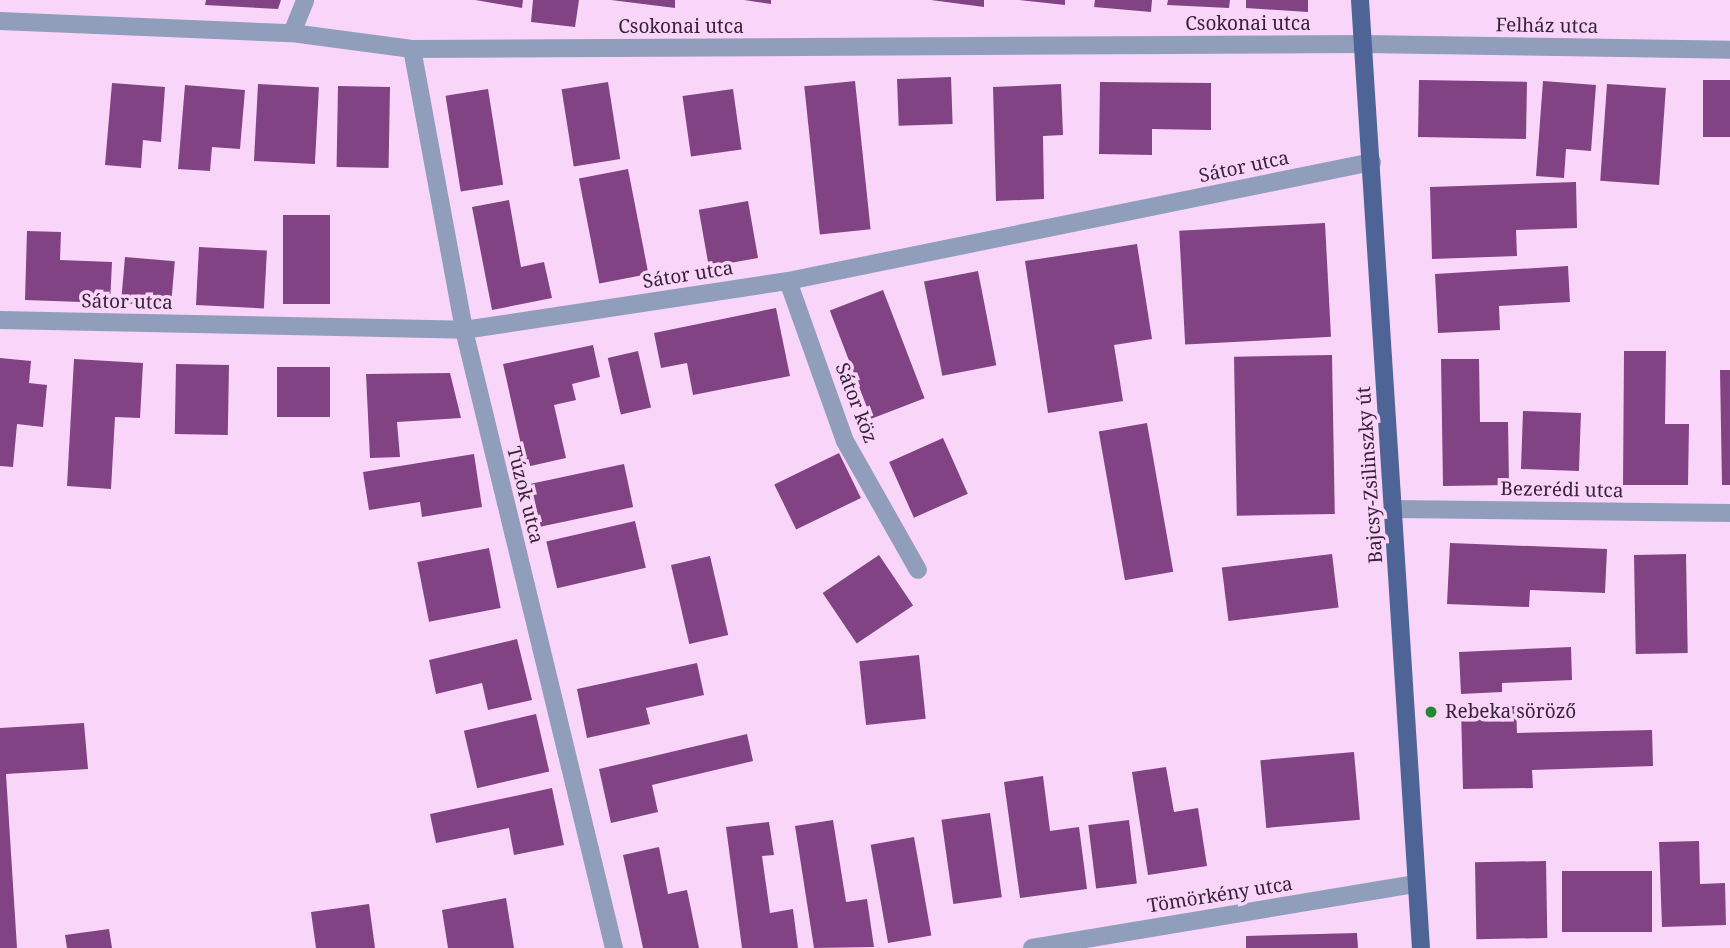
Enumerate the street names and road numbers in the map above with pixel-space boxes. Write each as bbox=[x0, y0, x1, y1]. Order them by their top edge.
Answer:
street label: Csokonai utca bbox=[1185, 13, 1311, 35]
street label: Felház utca bbox=[1495, 14, 1599, 38]
street label: Csokonai utca bbox=[618, 16, 744, 38]
street label: Sátor utca bbox=[1197, 146, 1291, 188]
street label: Sátor utca bbox=[641, 257, 735, 293]
street label: Sátor utca bbox=[81, 290, 173, 314]
street label: Sátor köz bbox=[830, 360, 882, 446]
street label: Bajcsy-Zsilinszky út bbox=[1352, 386, 1388, 564]
street label: Túzok utca bbox=[502, 444, 548, 546]
street label: Bezerédi utca bbox=[1500, 478, 1624, 502]
street label: Tömörkény utca bbox=[1146, 872, 1294, 918]

